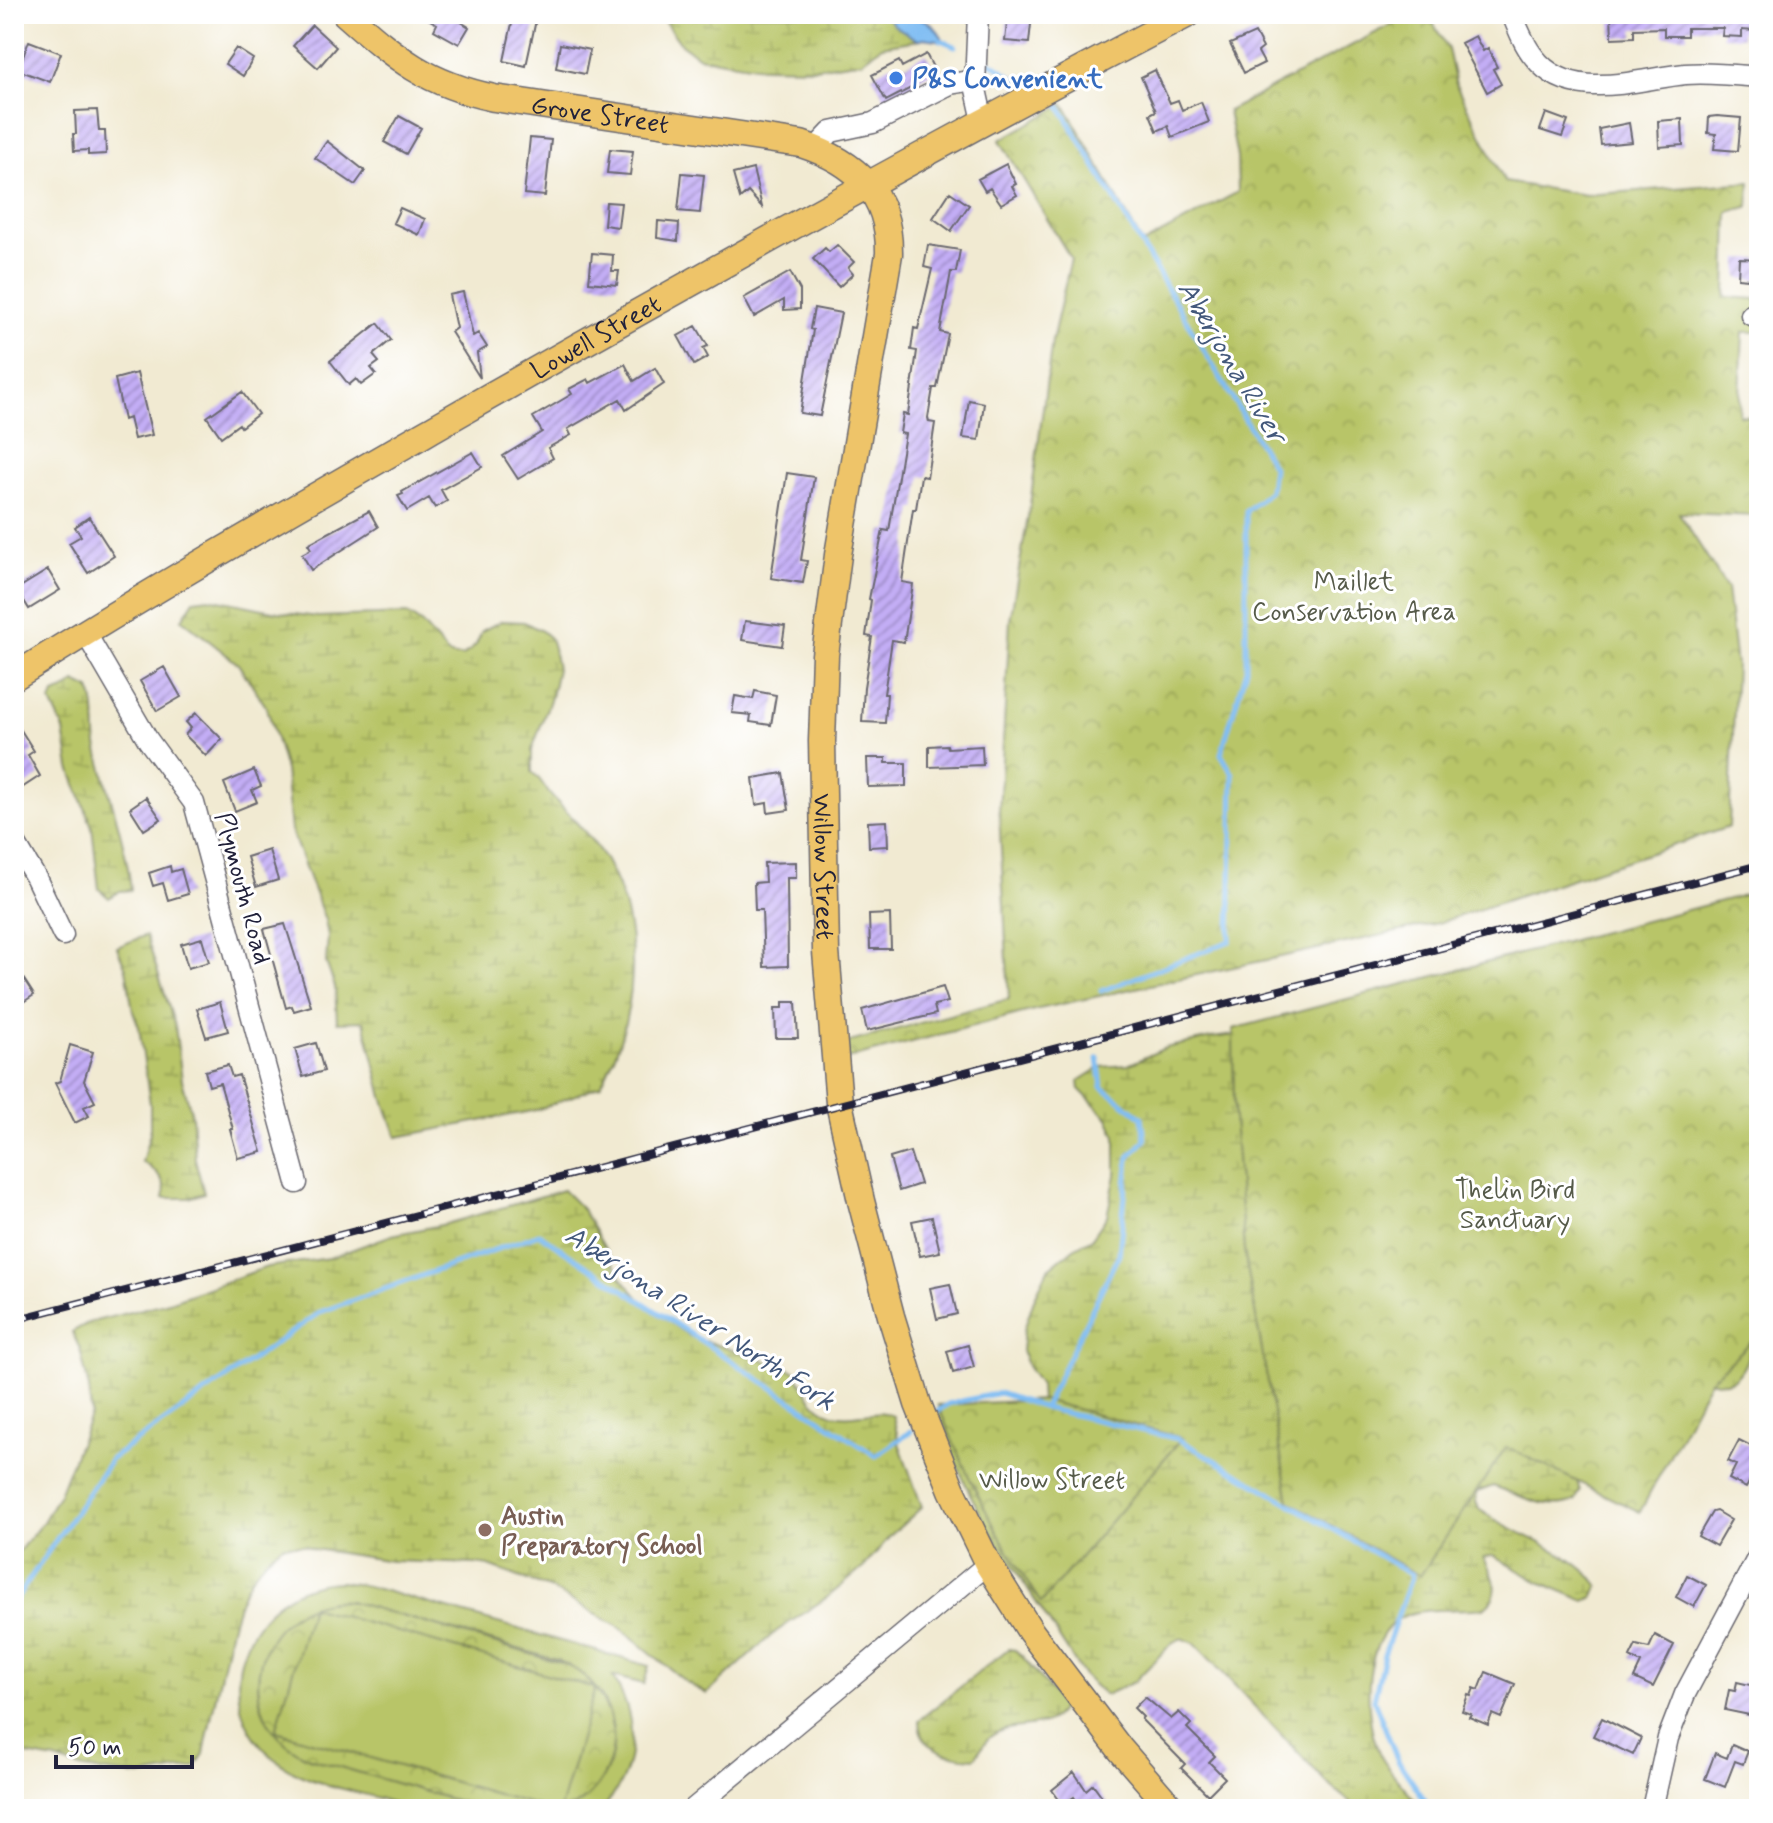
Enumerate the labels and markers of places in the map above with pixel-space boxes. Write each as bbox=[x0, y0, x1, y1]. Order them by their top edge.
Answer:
place label: P&S Convenient bbox=[912, 63, 1103, 97]
marker: P&S Convenient bbox=[887, 69, 905, 87]
place label: Austin Preparatory School bbox=[501, 1500, 703, 1564]
marker: Austin Preparatory School bbox=[476, 1521, 494, 1539]

